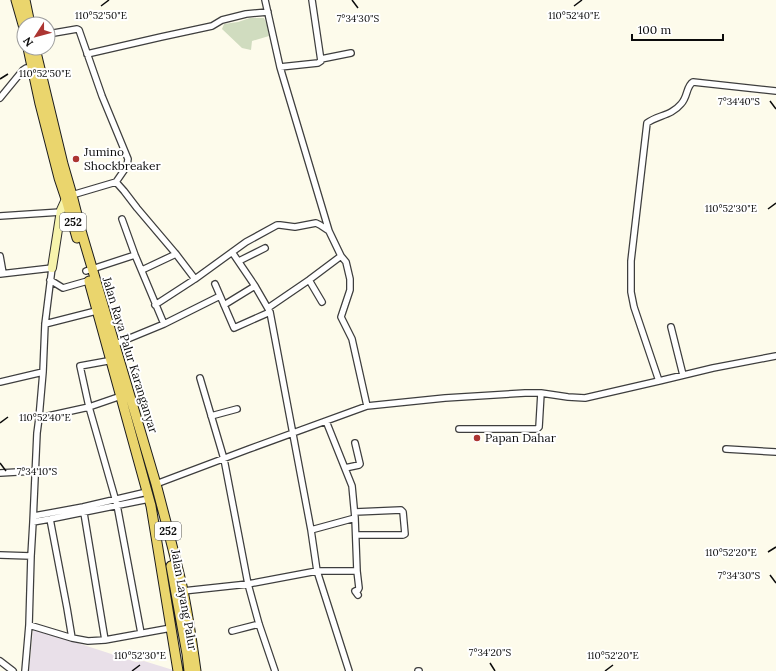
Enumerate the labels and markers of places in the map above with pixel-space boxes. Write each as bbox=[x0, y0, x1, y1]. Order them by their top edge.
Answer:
place label: Jumino Shockbreaker bbox=[83, 144, 161, 173]
marker: Jumino Shockbreaker bbox=[71, 154, 81, 164]
place label: Papan Dahar bbox=[485, 430, 557, 445]
marker: Papan Dahar bbox=[472, 433, 482, 443]

